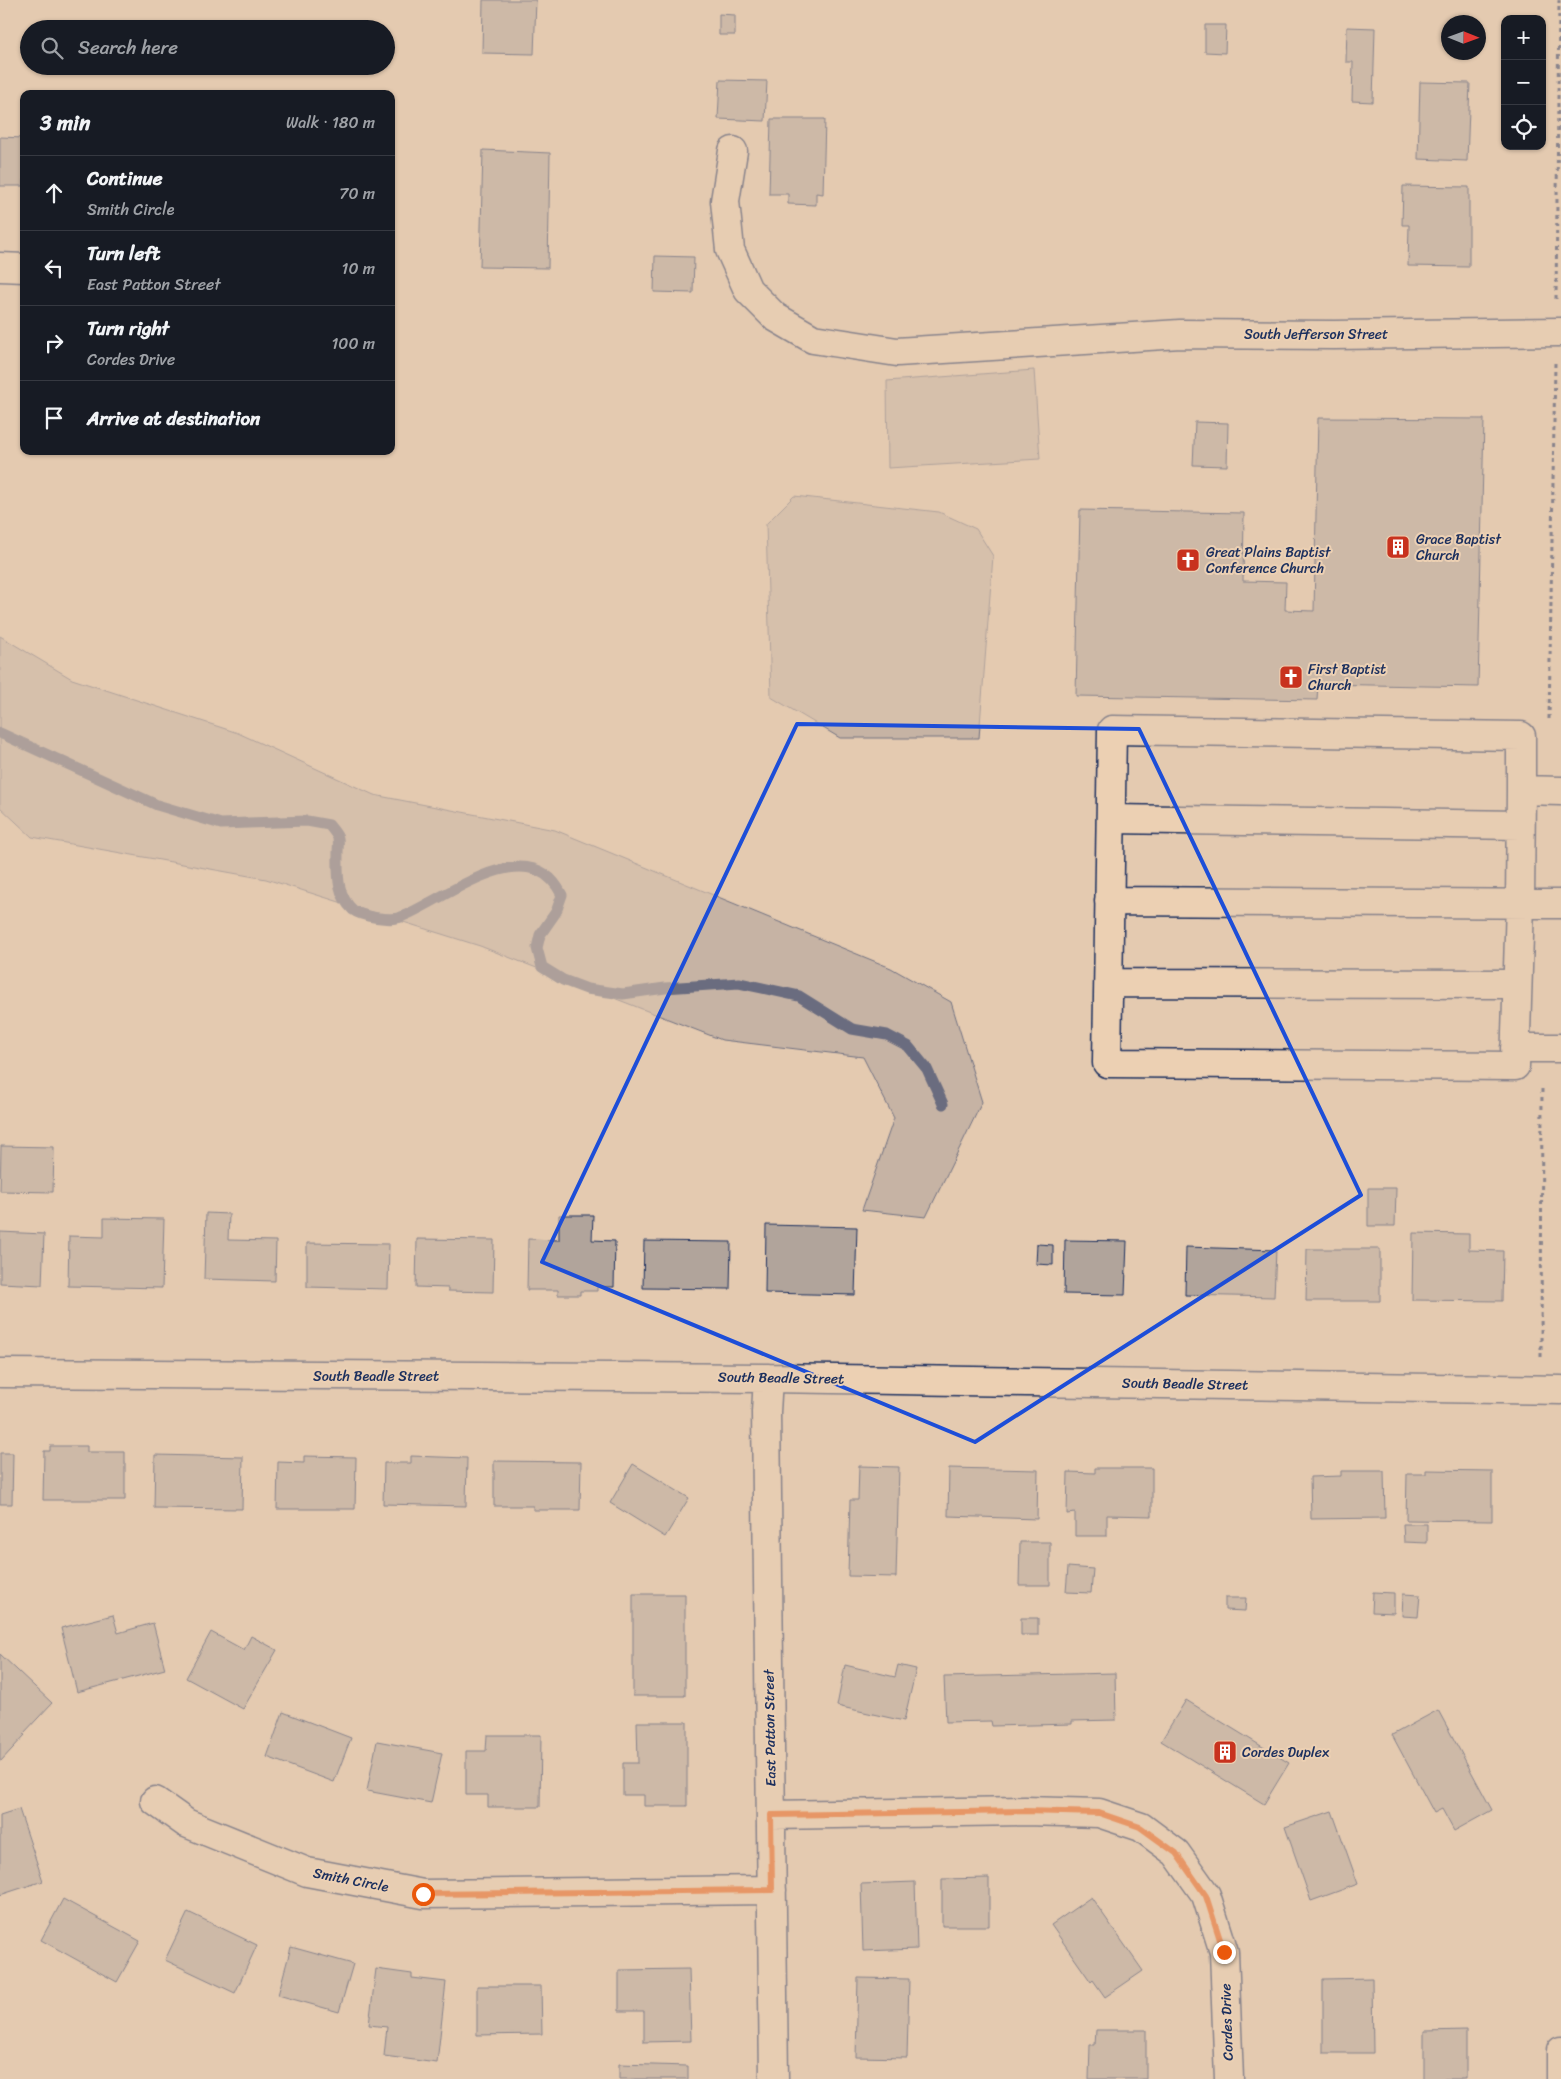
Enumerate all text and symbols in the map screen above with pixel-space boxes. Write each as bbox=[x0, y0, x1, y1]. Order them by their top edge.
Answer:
north arrow bbox=[1441, 15, 1486, 60]
map controls bbox=[1501, 15, 1546, 150]
button: + bbox=[1501, 15, 1546, 60]
search box bbox=[20, 20, 395, 75]
text: Search here bbox=[78, 31, 178, 64]
icon: search bbox=[38, 34, 66, 62]
button: − bbox=[1501, 60, 1546, 105]
text: 3 min bbox=[40, 104, 90, 142]
button: locate bbox=[1501, 105, 1546, 150]
text: Walk · 180 m bbox=[286, 108, 375, 137]
text: Continue bbox=[87, 162, 163, 195]
icon: ahead bbox=[40, 179, 68, 207]
text: 70 m bbox=[339, 179, 375, 208]
text: Smith Circle bbox=[87, 195, 175, 224]
text: Turn left bbox=[87, 237, 160, 270]
icon: left bbox=[40, 254, 68, 282]
text: 10 m bbox=[342, 254, 375, 283]
text: East Patton Street bbox=[87, 270, 221, 299]
text: Turn right bbox=[87, 312, 169, 345]
street label: South Jefferson Street bbox=[1244, 322, 1388, 347]
icon: right bbox=[40, 329, 68, 357]
text: 100 m bbox=[331, 329, 375, 358]
text: Cordes Drive bbox=[87, 345, 175, 374]
text: Arrive at destination bbox=[87, 402, 260, 435]
icon: arrive bbox=[40, 404, 68, 432]
place label: Grace Baptist Church bbox=[1416, 527, 1502, 568]
building icon: Grace Baptist Church bbox=[1385, 534, 1411, 560]
place label: Great Plains Baptist Conference Church bbox=[1206, 540, 1332, 581]
church icon: Great Plains Baptist Conference Church bbox=[1175, 547, 1201, 573]
place label: First Baptist Church bbox=[1308, 657, 1386, 698]
church icon: First Baptist Church bbox=[1278, 664, 1304, 690]
street label: South Beadle Street bbox=[313, 1364, 439, 1389]
street label: South Beadle Street bbox=[718, 1364, 844, 1392]
street label: South Beadle Street bbox=[1122, 1370, 1248, 1398]
street label: East Patton Street bbox=[756, 1668, 784, 1787]
building icon: Cordes Duplex bbox=[1212, 1739, 1238, 1765]
place label: Cordes Duplex bbox=[1242, 1740, 1330, 1765]
street label: Smith Circle bbox=[311, 1860, 391, 1900]
route start bbox=[412, 1883, 435, 1906]
route end bbox=[1213, 1941, 1236, 1964]
street label: Cordes Drive bbox=[1213, 1983, 1241, 2061]

